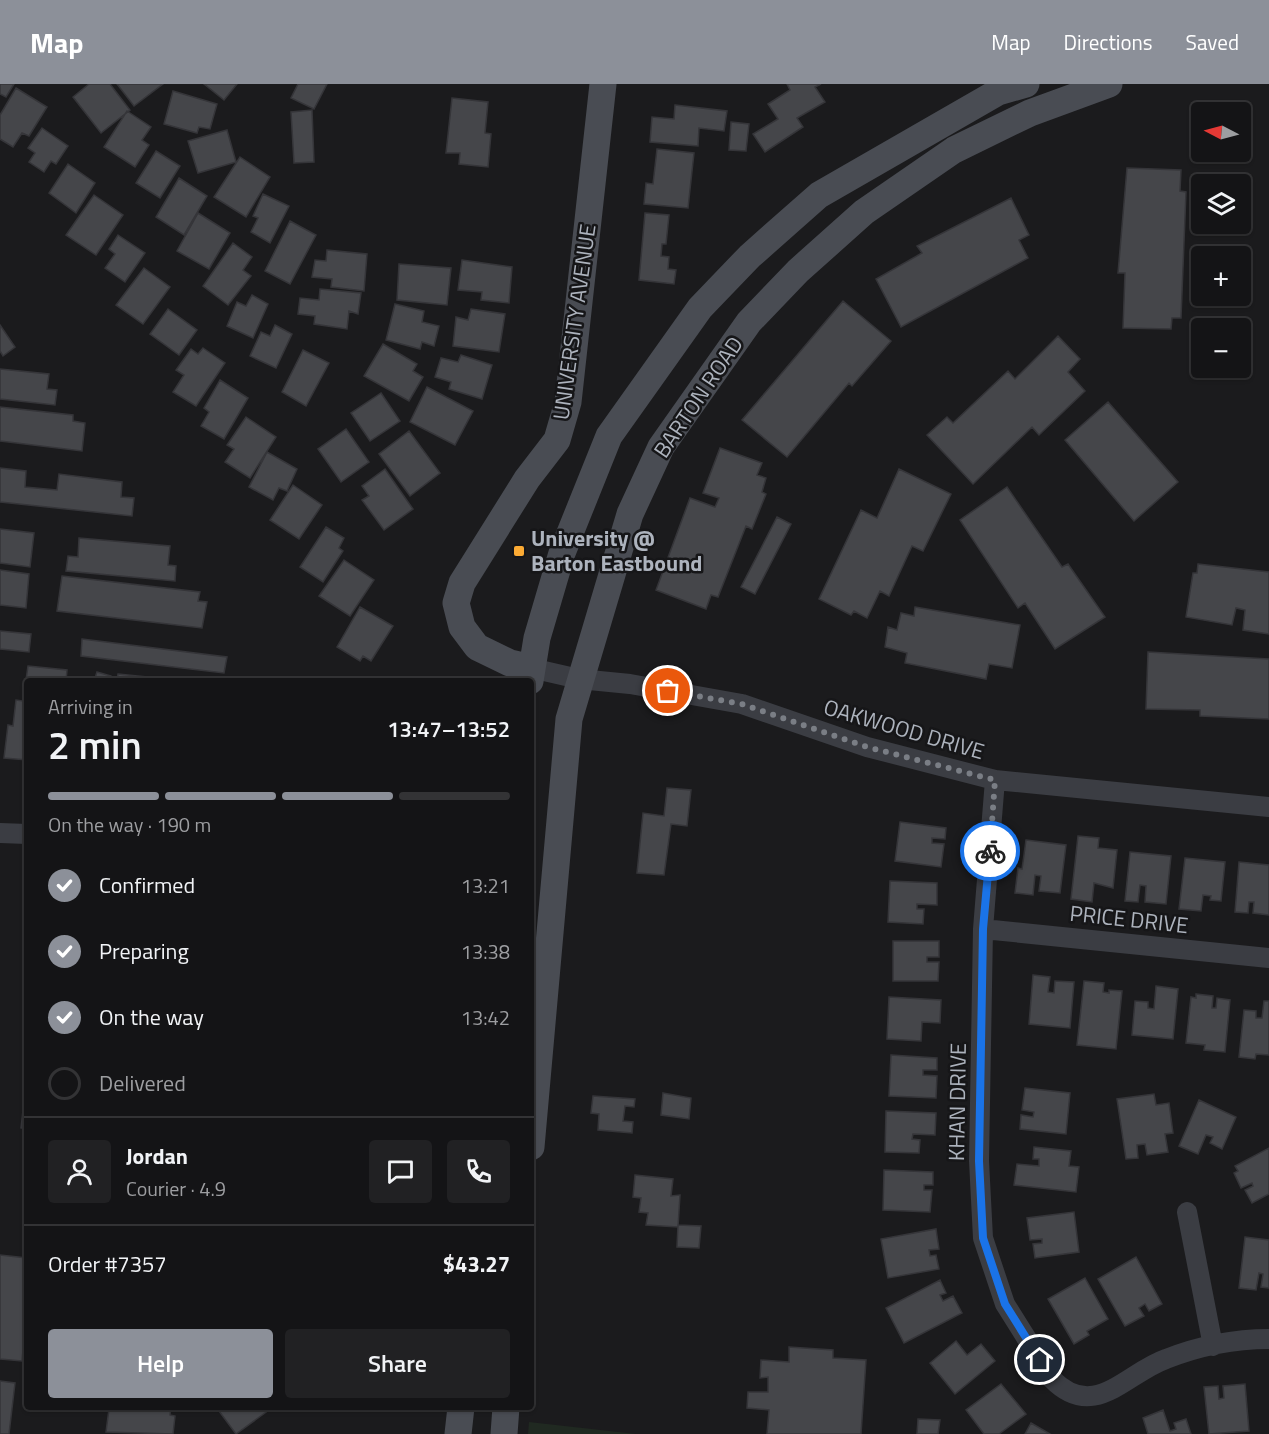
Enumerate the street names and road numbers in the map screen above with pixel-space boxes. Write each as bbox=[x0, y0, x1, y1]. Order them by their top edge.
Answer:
street label: UNIVERSITY AVENUE bbox=[543, 222, 605, 422]
street label: BARTON ROAD bbox=[645, 329, 751, 465]
street label: OAKWOOD DRIVE bbox=[820, 690, 988, 768]
street label: PRICE DRIVE bbox=[1068, 896, 1190, 942]
street label: KHAN DRIVE bbox=[939, 1043, 975, 1161]

